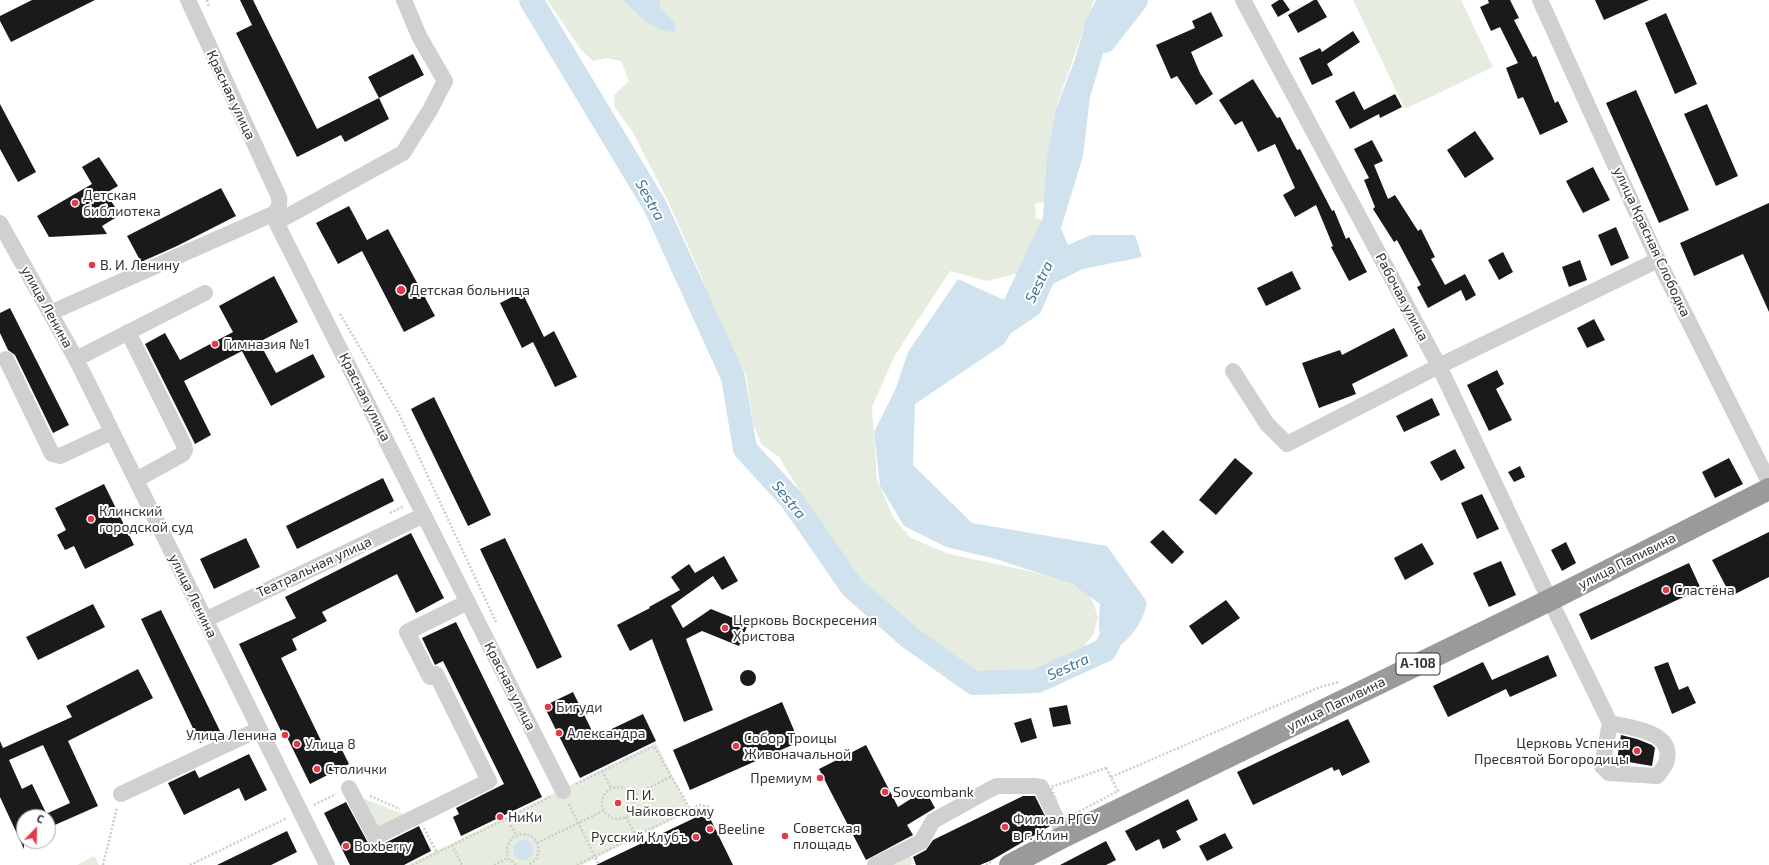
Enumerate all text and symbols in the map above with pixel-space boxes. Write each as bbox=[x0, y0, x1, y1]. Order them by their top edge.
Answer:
street label: Красная улица bbox=[203, 48, 259, 142]
street label: улица Красная Слободка bbox=[1610, 165, 1694, 319]
water label: Sestra bbox=[631, 176, 669, 224]
place label: Детская библиотека bbox=[83, 187, 161, 220]
marker: Детская библиотека bbox=[70, 198, 80, 208]
street label: Рабочая улица bbox=[1372, 250, 1432, 344]
place label: В. И. Ленину bbox=[100, 257, 180, 273]
water label: Sestra bbox=[1021, 258, 1057, 306]
marker: В. И. Ленину bbox=[87, 260, 97, 270]
street label: улица Ленина bbox=[18, 263, 76, 351]
place label: Детская больница bbox=[410, 282, 530, 298]
marker: Детская больница bbox=[395, 284, 407, 296]
place label: Гимназия №1 bbox=[223, 336, 310, 352]
marker: Гимназия №1 bbox=[210, 339, 220, 349]
street label: Красная улица bbox=[336, 350, 394, 444]
water label: Sestra bbox=[768, 477, 810, 523]
place label: Клинский городской суд bbox=[99, 503, 193, 536]
marker: Клинский городской суд bbox=[86, 514, 96, 524]
street label: улица Папивина bbox=[1575, 529, 1679, 593]
street label: Театральная улица bbox=[254, 533, 374, 601]
street label: улица Ленина bbox=[165, 551, 221, 641]
place label: Сластёна bbox=[1674, 582, 1735, 598]
marker: Сластёна bbox=[1661, 585, 1671, 595]
place label: Церковь Воскресения Христова bbox=[733, 612, 877, 644]
marker: Церковь Воскресения Христова bbox=[720, 623, 730, 633]
street label: Красная улица bbox=[481, 639, 539, 733]
water label: Sestra bbox=[1044, 650, 1092, 684]
road number: А-108 bbox=[1396, 653, 1440, 675]
street label: улица Папивина bbox=[1284, 673, 1388, 735]
place label: Бигуди bbox=[556, 699, 602, 715]
marker: Бигуди bbox=[543, 702, 553, 712]
place label: Александра bbox=[567, 725, 645, 741]
place label: Улица Ленина bbox=[186, 727, 277, 743]
marker: Александра bbox=[554, 728, 564, 738]
marker: Улица Ленина bbox=[280, 730, 290, 740]
place label: Собор Троицы Живоначальной bbox=[744, 730, 851, 762]
place label: Церковь Успения Пресвятой Богородицы bbox=[1474, 735, 1629, 768]
place label: Улица 8 bbox=[305, 736, 356, 752]
marker: Улица 8 bbox=[292, 739, 302, 749]
marker: Собор Троицы Живоначальной bbox=[731, 741, 741, 751]
marker: Церковь Успения Пресвятой Богородицы bbox=[1632, 746, 1642, 756]
place label: Столички bbox=[325, 761, 387, 777]
marker: Столички bbox=[312, 764, 322, 774]
place label: Премиум bbox=[750, 770, 812, 786]
marker: Премиум bbox=[815, 773, 825, 783]
place label: Sovcombank bbox=[893, 784, 974, 800]
place label: П. И. Чайковскому bbox=[626, 787, 714, 820]
marker: Sovcombank bbox=[880, 787, 890, 797]
marker: П. И. Чайковскому bbox=[613, 798, 623, 808]
north arrow bbox=[16, 809, 56, 849]
place label: НиКи bbox=[508, 809, 542, 825]
text: С bbox=[35, 811, 46, 826]
place label: Филиал РГСУ в г. Клин bbox=[1013, 811, 1099, 844]
marker: НиКи bbox=[495, 812, 505, 822]
place label: Советская площадь bbox=[793, 820, 860, 852]
place label: Beeline bbox=[718, 821, 765, 837]
marker: Филиал РГСУ в г. Клин bbox=[1000, 822, 1010, 832]
marker: Beeline bbox=[705, 824, 715, 834]
place label: Русский Клубъ bbox=[591, 829, 688, 845]
marker: Советская площадь bbox=[780, 831, 790, 841]
marker: Русский Клубъ bbox=[691, 832, 701, 842]
place label: Boxberry bbox=[354, 838, 412, 854]
marker: Boxberry bbox=[341, 841, 351, 851]

